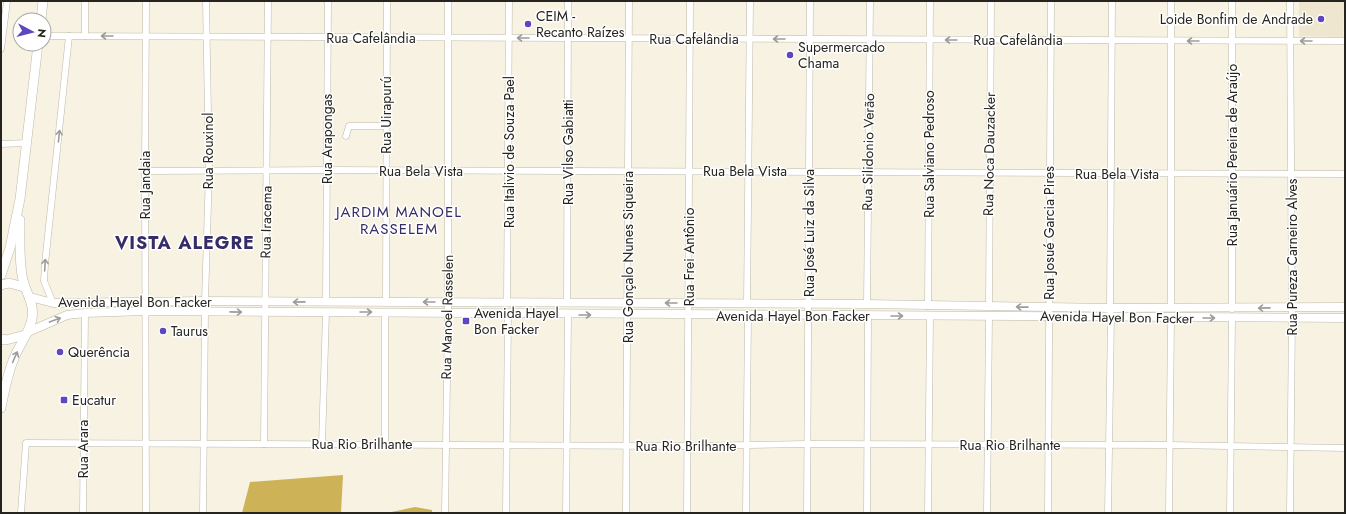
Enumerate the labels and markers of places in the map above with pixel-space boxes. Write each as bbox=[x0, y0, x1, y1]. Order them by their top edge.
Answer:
place label: CEIM - Recanto Raízes bbox=[536, 6, 625, 42]
place label: Loide Bonfim de Andrade bbox=[1160, 9, 1313, 29]
marker: Loide Bonfim de Andrade bbox=[1316, 14, 1326, 24]
marker: CEIM - Recanto Raízes bbox=[523, 19, 533, 29]
place label: Supermercado Chama bbox=[798, 37, 885, 73]
marker: Supermercado Chama bbox=[785, 50, 795, 60]
place label: Avenida Hayel Bon Facker bbox=[474, 303, 559, 339]
marker: Avenida Hayel Bon Facker bbox=[461, 316, 471, 326]
place label: Taurus bbox=[171, 321, 208, 341]
marker: Taurus bbox=[158, 326, 168, 336]
place label: Querência bbox=[68, 342, 130, 362]
marker: Querência bbox=[55, 347, 65, 357]
place label: Eucatur bbox=[72, 390, 116, 410]
marker: Eucatur bbox=[59, 395, 69, 405]

